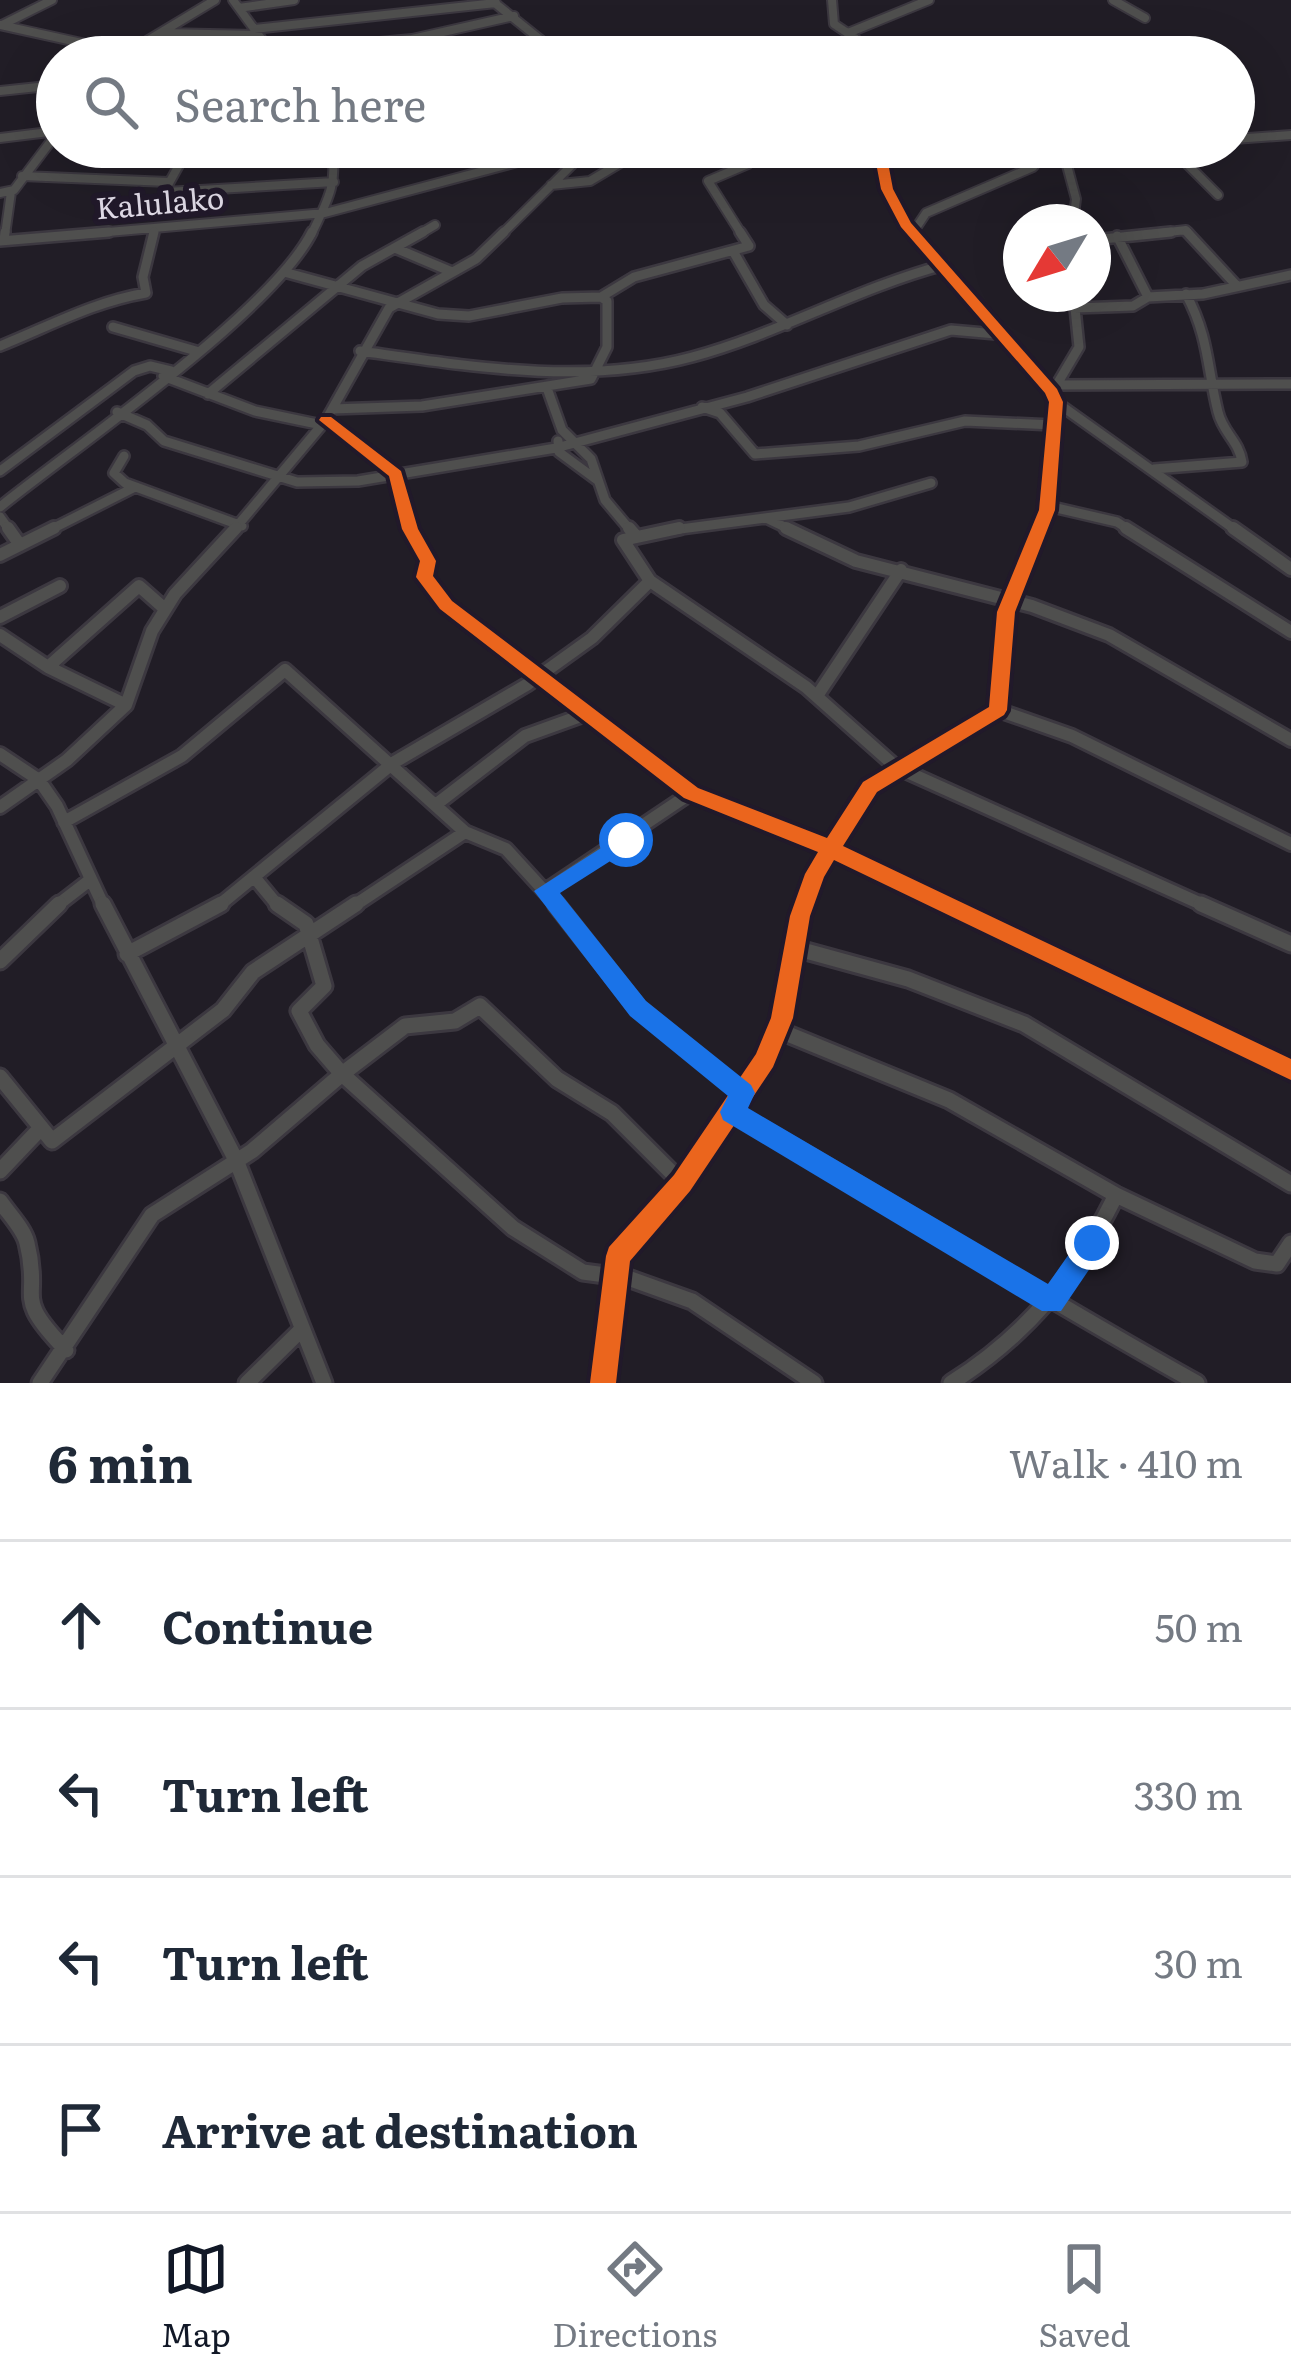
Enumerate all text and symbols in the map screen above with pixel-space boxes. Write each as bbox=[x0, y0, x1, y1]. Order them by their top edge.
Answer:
search box bbox=[36, 36, 1255, 168]
icon: search bbox=[78, 69, 144, 135]
text: Search here bbox=[174, 69, 426, 136]
street label: Kalulako bbox=[94, 173, 226, 229]
north arrow bbox=[1003, 204, 1111, 312]
route start bbox=[599, 813, 653, 867]
route end bbox=[1065, 1216, 1119, 1270]
text: 6 min bbox=[48, 1423, 193, 1499]
text: Walk · 410 m bbox=[1009, 1432, 1243, 1490]
text: Continue bbox=[162, 1591, 373, 1658]
icon: ahead bbox=[48, 1592, 114, 1658]
text: 50 m bbox=[1155, 1596, 1243, 1654]
text: Turn left bbox=[162, 1759, 369, 1826]
icon: left bbox=[48, 1760, 114, 1826]
text: 330 m bbox=[1134, 1764, 1243, 1822]
text: Turn left bbox=[162, 1927, 369, 1994]
icon: left bbox=[48, 1928, 114, 1994]
text: 30 m bbox=[1154, 1932, 1243, 1990]
text: Arrive at destination bbox=[162, 2095, 638, 2162]
icon: arrive bbox=[48, 2096, 114, 2162]
tab: Map bbox=[161, 2236, 231, 2357]
tab: Directions bbox=[552, 2236, 717, 2357]
tab: Saved bbox=[1038, 2236, 1130, 2357]

